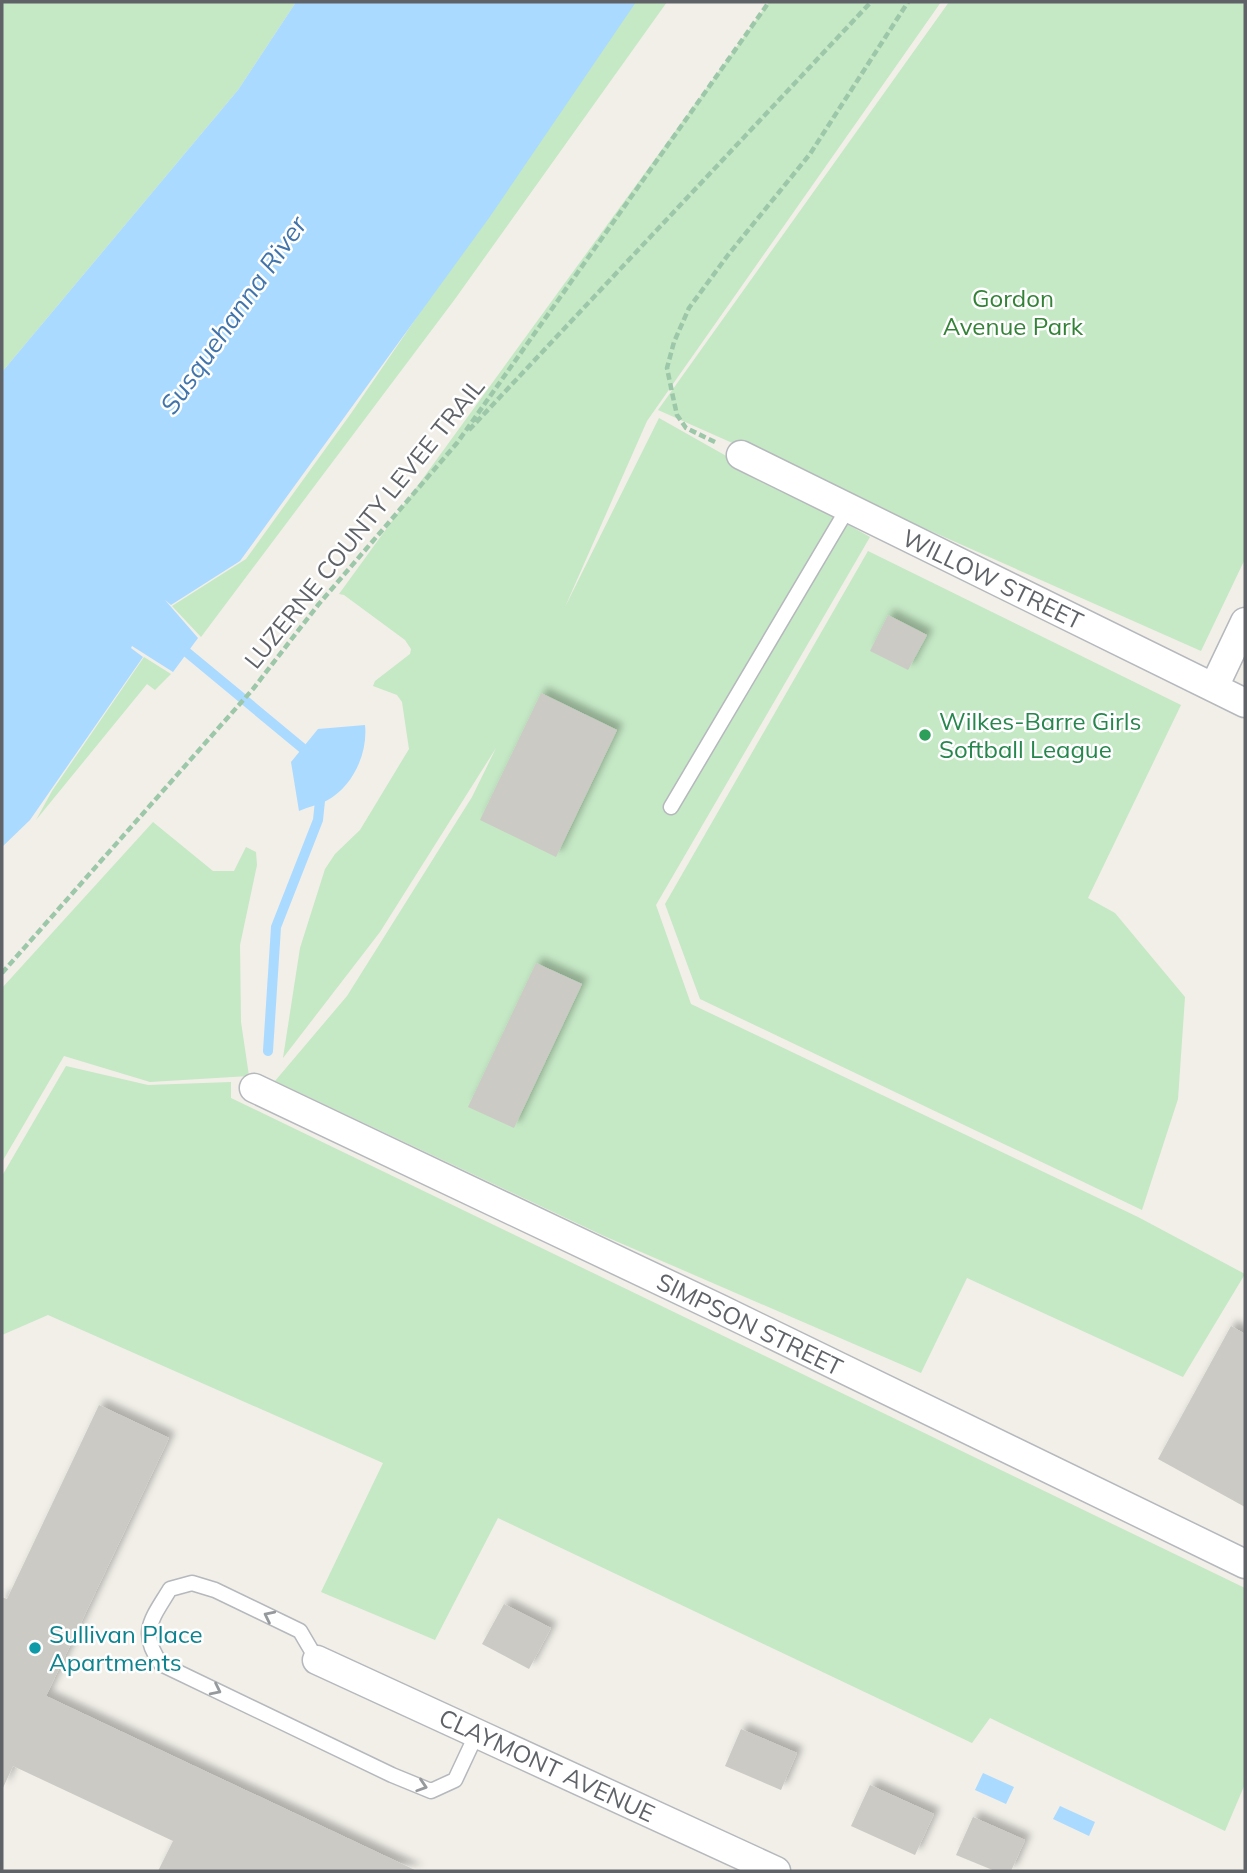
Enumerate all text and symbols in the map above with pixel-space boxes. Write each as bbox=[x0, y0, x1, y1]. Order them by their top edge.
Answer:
water label: Susquehanna River bbox=[152, 208, 314, 420]
park label: Gordon Avenue Park bbox=[943, 283, 1084, 341]
street label: LUZERNE COUNTY LEVEE TRAIL bbox=[238, 372, 490, 674]
street label: WILLOW STREET bbox=[898, 522, 1089, 636]
place label: Wilkes-Barre Girls Softball League bbox=[939, 706, 1141, 764]
marker: Wilkes-Barre Girls Softball League bbox=[917, 727, 933, 743]
street label: SIMPSON STREET bbox=[652, 1266, 848, 1382]
one-way arrow bbox=[264, 1610, 276, 1624]
place label: Sullivan Place Apartments bbox=[49, 1619, 203, 1677]
marker: Sullivan Place Apartments bbox=[27, 1640, 43, 1656]
one-way arrow bbox=[209, 1682, 221, 1696]
street label: CLAYMONT AVENUE bbox=[434, 1702, 660, 1828]
one-way arrow bbox=[415, 1778, 428, 1792]

